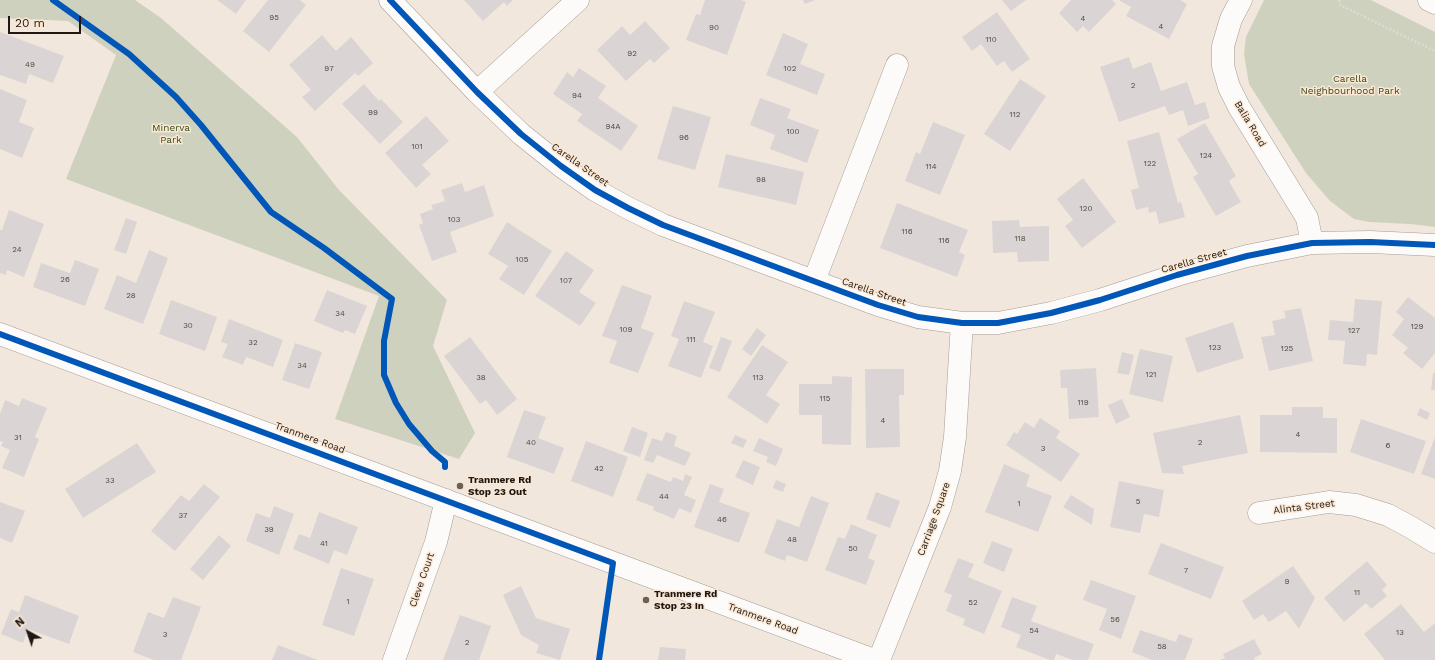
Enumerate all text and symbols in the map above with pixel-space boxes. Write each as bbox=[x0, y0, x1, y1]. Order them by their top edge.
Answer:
scale bar bbox=[10, 8, 83, 34]
house number: 95 bbox=[269, 13, 279, 23]
house number: 4 bbox=[1081, 14, 1085, 24]
text: 20 m bbox=[15, 16, 45, 30]
house number: 4 bbox=[1159, 22, 1163, 32]
house number: 90 bbox=[709, 23, 719, 33]
house number: 110 bbox=[985, 35, 997, 45]
house number: 92 bbox=[627, 49, 637, 59]
house number: 49 bbox=[25, 60, 35, 70]
house number: 97 bbox=[324, 64, 334, 74]
house number: 102 bbox=[784, 64, 796, 74]
park label: Carella Neighbourhood Park bbox=[1300, 73, 1400, 96]
house number: 2 bbox=[1131, 81, 1135, 91]
house number: 94 bbox=[572, 91, 582, 101]
street label: Balia Road bbox=[1232, 99, 1268, 149]
house number: 99 bbox=[368, 108, 378, 118]
house number: 112 bbox=[1010, 110, 1020, 120]
park label: Minerva Park bbox=[152, 122, 190, 146]
house number: 94A bbox=[605, 122, 621, 132]
house number: 100 bbox=[786, 127, 800, 137]
house number: 96 bbox=[679, 133, 689, 143]
street label: Carella Street bbox=[549, 141, 611, 189]
house number: 101 bbox=[411, 142, 423, 152]
house number: 124 bbox=[1200, 151, 1212, 161]
house number: 122 bbox=[1144, 159, 1156, 169]
house number: 114 bbox=[925, 162, 937, 172]
house number: 98 bbox=[756, 175, 766, 185]
house number: 120 bbox=[1080, 204, 1092, 214]
house number: 103 bbox=[448, 215, 460, 225]
house number: 116 bbox=[901, 227, 913, 237]
house number: 118 bbox=[1014, 234, 1026, 244]
house number: 116 bbox=[938, 236, 950, 246]
house number: 24 bbox=[12, 245, 22, 255]
street label: Carella Street bbox=[1160, 246, 1228, 276]
house number: 105 bbox=[516, 255, 528, 265]
house number: 26 bbox=[60, 275, 70, 285]
street label: Carella Street bbox=[840, 275, 908, 309]
house number: 107 bbox=[560, 276, 572, 286]
house number: 28 bbox=[126, 291, 136, 301]
house number: 34 bbox=[335, 309, 345, 319]
house number: 30 bbox=[183, 321, 193, 331]
house number: 129 bbox=[1411, 322, 1423, 332]
house number: 109 bbox=[619, 325, 633, 335]
house number: 127 bbox=[1348, 326, 1360, 336]
house number: 111 bbox=[686, 335, 696, 345]
house number: 32 bbox=[248, 338, 258, 348]
house number: 123 bbox=[1209, 343, 1221, 353]
house number: 125 bbox=[1281, 344, 1293, 354]
house number: 34 bbox=[297, 361, 307, 371]
house number: 121 bbox=[1146, 370, 1156, 380]
house number: 38 bbox=[476, 373, 486, 383]
house number: 113 bbox=[753, 373, 763, 383]
house number: 115 bbox=[820, 394, 830, 404]
house number: 119 bbox=[1077, 398, 1089, 408]
house number: 4 bbox=[881, 416, 885, 426]
street label: Tranmere Road bbox=[273, 420, 347, 456]
house number: 4 bbox=[1296, 430, 1300, 440]
house number: 31 bbox=[14, 433, 22, 443]
house number: 40 bbox=[526, 438, 536, 448]
house number: 2 bbox=[1198, 438, 1202, 448]
house number: 6 bbox=[1386, 441, 1390, 451]
house number: 3 bbox=[1041, 444, 1045, 454]
house number: 42 bbox=[594, 464, 604, 474]
place label: Tranmere Rd Stop 23 Out bbox=[468, 474, 531, 498]
house number: 33 bbox=[105, 476, 115, 486]
street label: Carriage Square bbox=[915, 480, 953, 558]
marker: Tranmere Rd Stop 23 Out bbox=[455, 481, 465, 491]
house number: 44 bbox=[659, 492, 669, 502]
house number: 5 bbox=[1136, 497, 1140, 507]
street label: Alinta Street bbox=[1273, 497, 1335, 517]
house number: 1 bbox=[1017, 499, 1021, 509]
house number: 37 bbox=[179, 511, 187, 521]
house number: 46 bbox=[717, 515, 727, 525]
house number: 39 bbox=[264, 525, 274, 535]
house number: 48 bbox=[787, 535, 797, 545]
house number: 41 bbox=[320, 539, 328, 549]
house number: 50 bbox=[848, 544, 858, 554]
street label: Cleve Court bbox=[407, 551, 437, 609]
house number: 7 bbox=[1184, 566, 1188, 576]
house number: 9 bbox=[1285, 577, 1289, 587]
place label: Tranmere Rd Stop 23 In bbox=[654, 588, 717, 612]
house number: 11 bbox=[1354, 588, 1360, 598]
marker: Tranmere Rd Stop 23 In bbox=[641, 595, 651, 605]
house number: 1 bbox=[346, 597, 350, 607]
house number: 52 bbox=[968, 598, 978, 608]
street label: Tranmere Road bbox=[726, 601, 800, 637]
north arrow bbox=[8, 612, 48, 652]
text: N bbox=[13, 615, 27, 630]
house number: 56 bbox=[1110, 615, 1120, 625]
house number: 54 bbox=[1029, 626, 1039, 636]
house number: 13 bbox=[1396, 628, 1404, 638]
house number: 3 bbox=[163, 630, 167, 640]
house number: 2 bbox=[465, 638, 469, 648]
house number: 58 bbox=[1157, 642, 1167, 652]

